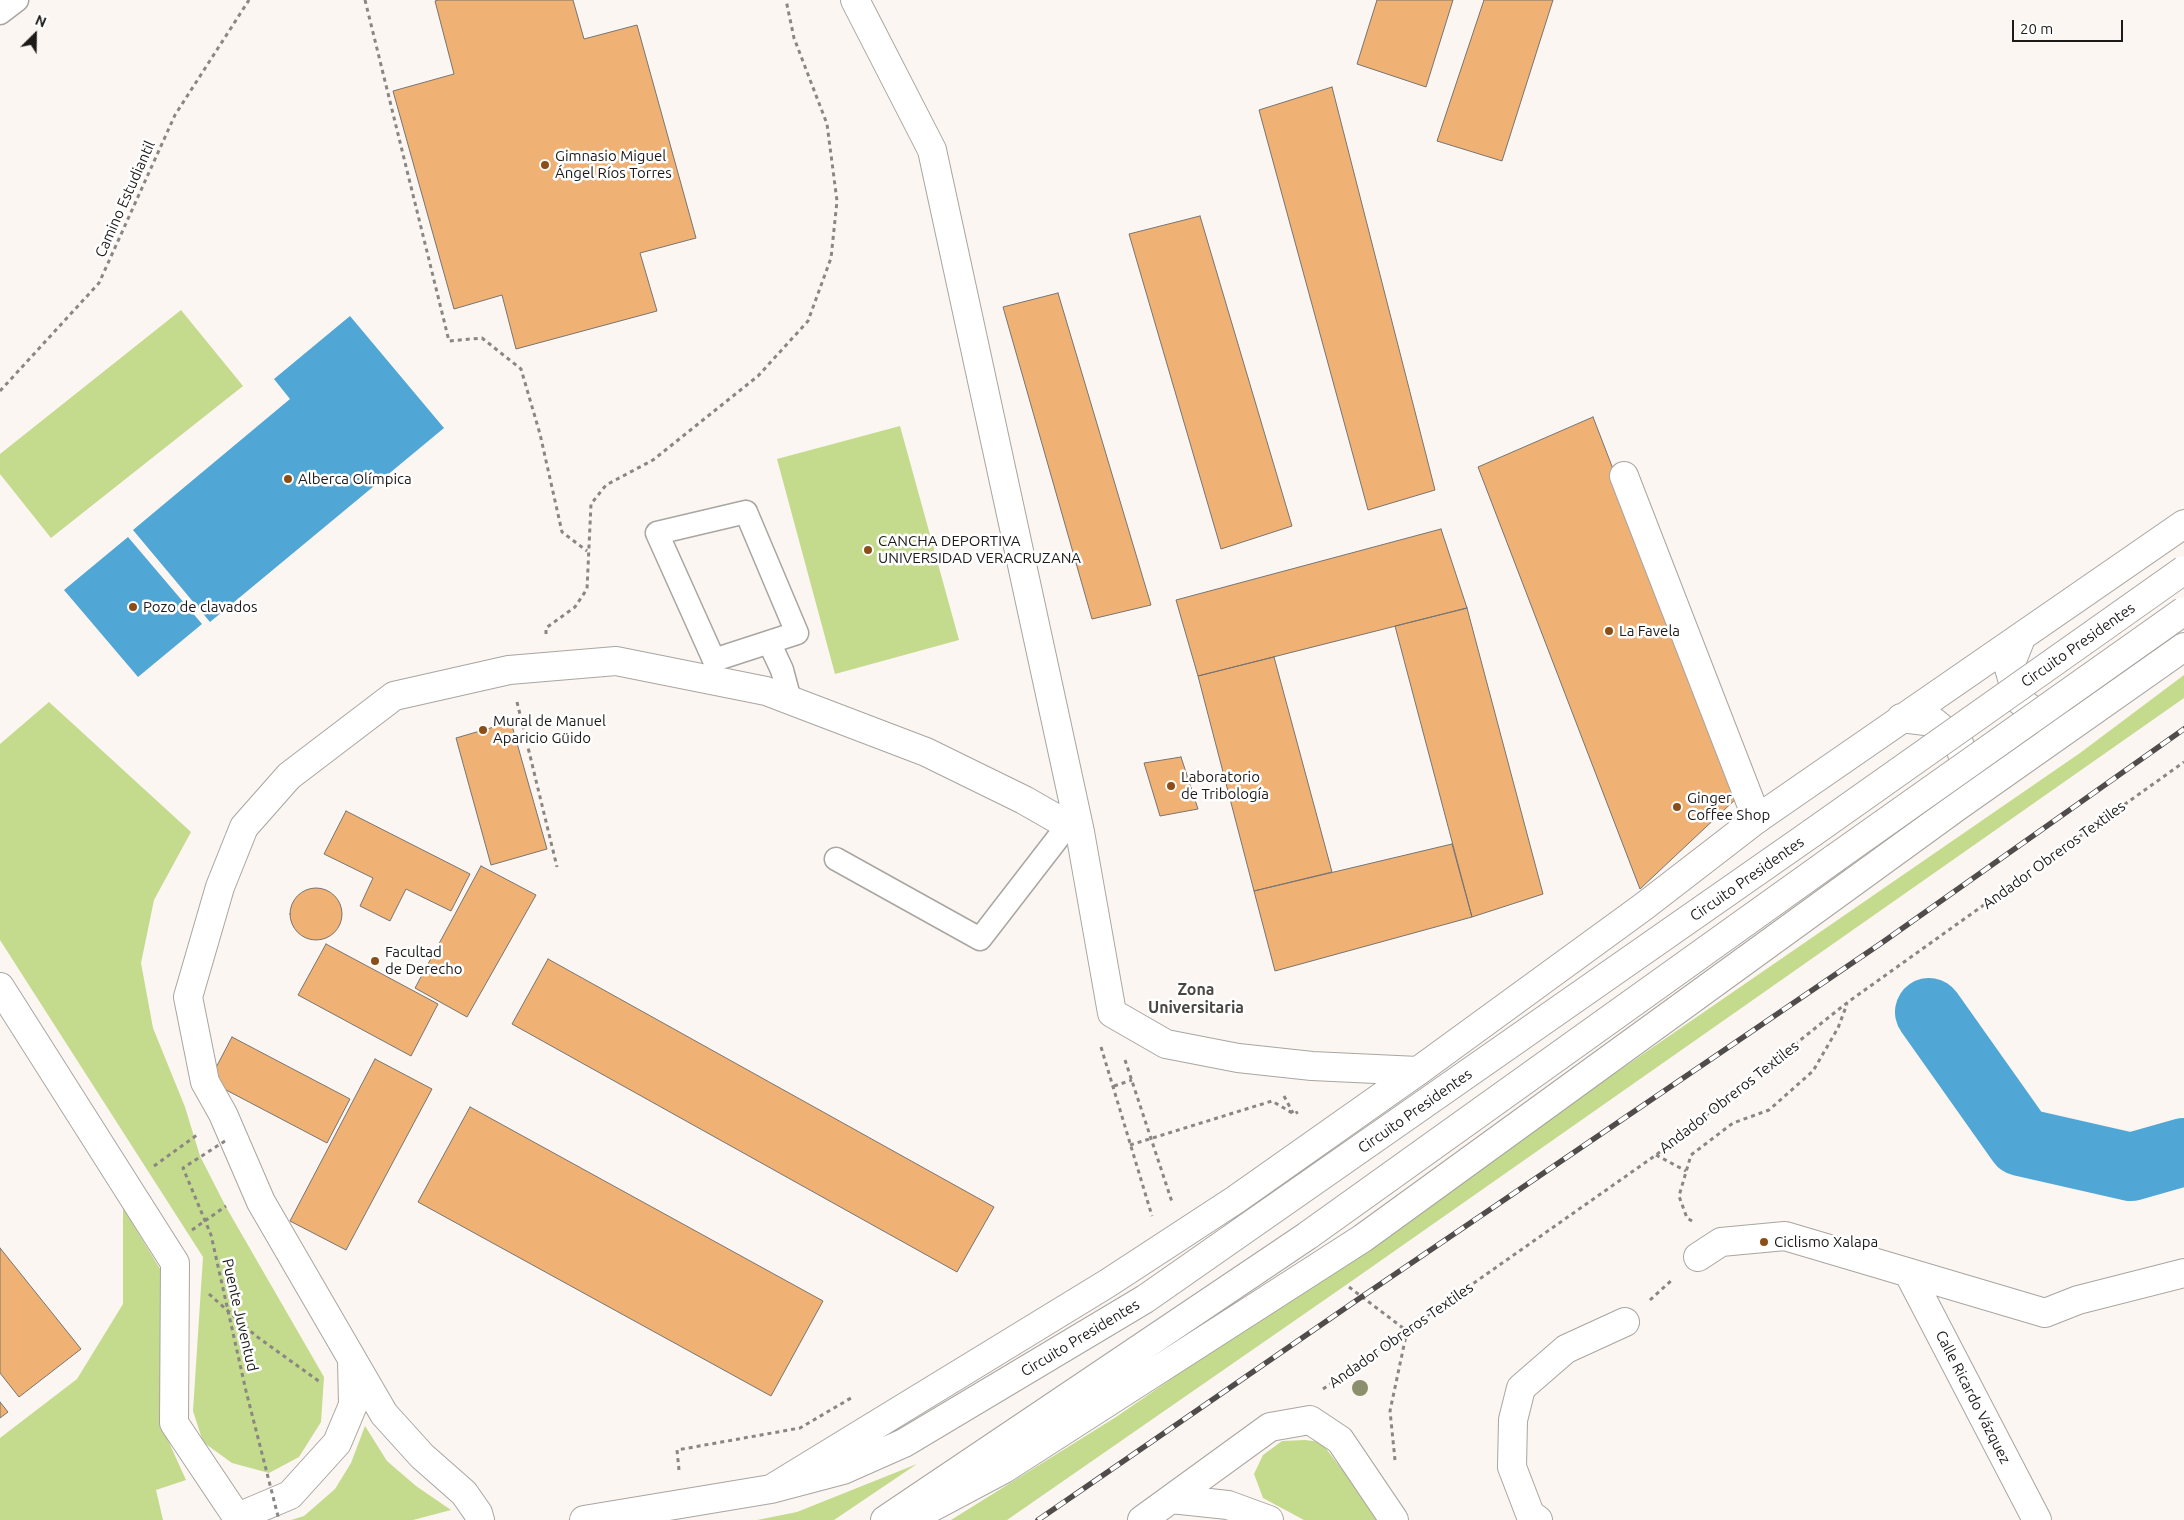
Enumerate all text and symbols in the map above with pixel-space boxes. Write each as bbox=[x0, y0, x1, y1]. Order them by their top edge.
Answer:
north arrow bbox=[10, 10, 60, 60]
scale bar bbox=[2014, 10, 2125, 42]
text: N bbox=[33, 12, 49, 31]
text: 20 m bbox=[2020, 20, 2053, 37]
street label: Camino Estudiantil bbox=[91, 138, 159, 260]
place label: Gimnasio Miguel Ángel Ríos Torres bbox=[555, 147, 672, 182]
marker: Gimnasio Miguel Ángel Ríos Torres bbox=[539, 159, 551, 171]
place label: Alberca Olímpica bbox=[298, 470, 412, 488]
marker: Alberca Olímpica bbox=[282, 473, 294, 485]
place label: CANCHA DEPORTIVA UNIVERSIDAD VERACRUZANA bbox=[878, 532, 1081, 567]
marker: CANCHA DEPORTIVA UNIVERSIDAD VERACRUZANA bbox=[862, 544, 874, 556]
place label: Pozo de clavados bbox=[143, 598, 258, 616]
street label: Circuito Presidentes bbox=[2017, 599, 2139, 691]
marker: Pozo de clavados bbox=[127, 601, 139, 613]
place label: La Favela bbox=[1619, 622, 1680, 640]
marker: La Favela bbox=[1603, 625, 1615, 637]
place label: Mural de Manuel Aparicio Güido bbox=[493, 712, 606, 747]
marker: Mural de Manuel Aparicio Güido bbox=[477, 724, 489, 736]
place label: Laboratorio de Tribología bbox=[1181, 768, 1269, 803]
marker: Laboratorio de Tribología bbox=[1165, 780, 1177, 792]
place label: Ginger Coffee Shop bbox=[1687, 789, 1770, 824]
street label: Andador Obreros Textiles bbox=[1979, 797, 2129, 913]
marker: Ginger Coffee Shop bbox=[1671, 801, 1683, 813]
street label: Circuito Presidentes bbox=[1686, 833, 1808, 925]
place label: Facultad de Derecho bbox=[385, 943, 463, 978]
marker: Facultad de Derecho bbox=[369, 955, 381, 967]
district label: Zona Universitaria bbox=[1148, 980, 1244, 1018]
street label: Andador Obreros Textiles bbox=[1656, 1037, 1802, 1157]
street label: Circuito Presidentes bbox=[1354, 1065, 1476, 1157]
place label: Ciclismo Xalapa bbox=[1774, 1233, 1878, 1251]
marker: Ciclismo Xalapa bbox=[1758, 1236, 1770, 1248]
street label: Puente Juventud bbox=[218, 1257, 262, 1373]
street label: Andador Obreros Textiles bbox=[1325, 1278, 1477, 1392]
street label: Circuito Presidentes bbox=[1017, 1295, 1143, 1381]
street label: Calle Ricardo Vázquez bbox=[1932, 1327, 2014, 1467]

